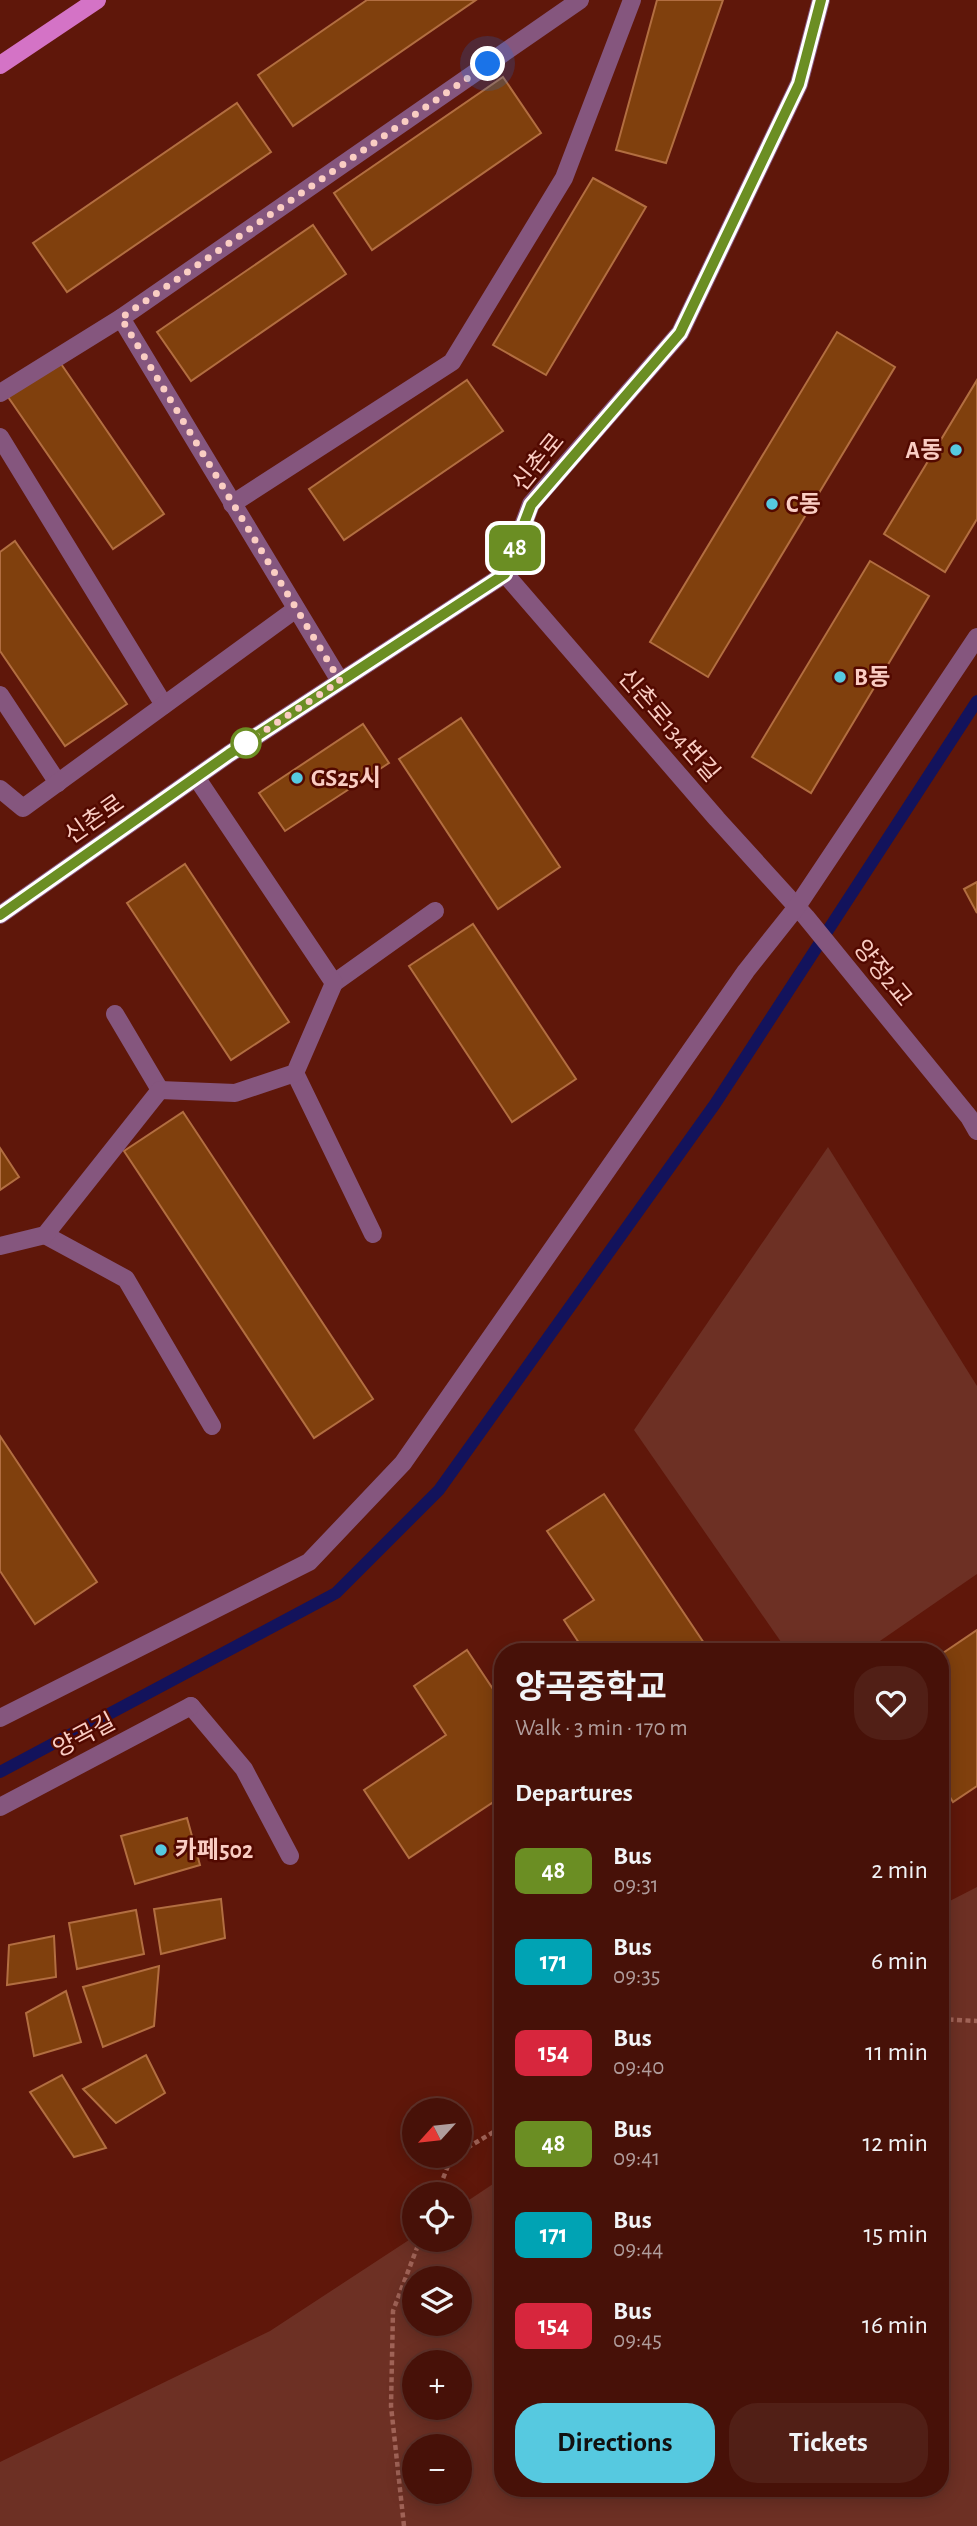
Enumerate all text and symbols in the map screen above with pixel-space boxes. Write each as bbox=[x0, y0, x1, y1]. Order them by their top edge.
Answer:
your location bbox=[470, 46, 505, 81]
street label: 신촌로 bbox=[508, 429, 569, 496]
place label: A동 bbox=[906, 438, 942, 463]
marker: A동 bbox=[948, 442, 964, 458]
place label: C동 bbox=[786, 492, 821, 517]
marker: C동 bbox=[764, 496, 780, 512]
line badge: 48 bbox=[484, 525, 546, 571]
text: 48 bbox=[503, 536, 527, 560]
street label: 신촌로134번길 bbox=[613, 664, 724, 786]
place label: B동 bbox=[854, 665, 890, 690]
marker: B동 bbox=[832, 669, 848, 685]
unlabelled marker bbox=[231, 728, 261, 758]
place label: GS25시 bbox=[311, 765, 381, 791]
marker: GS25시 bbox=[289, 770, 305, 786]
street label: 신촌로 bbox=[60, 790, 129, 849]
street label: 양정2교 bbox=[849, 935, 917, 1011]
button: heart bbox=[854, 1666, 928, 1740]
text: 양곡중학교 bbox=[515, 1672, 667, 1705]
street label: 양곡길 bbox=[49, 1709, 119, 1762]
text: Walk · 3 min · 170 m bbox=[515, 1717, 688, 1740]
text: Departures bbox=[515, 1780, 633, 1806]
place label: 카페502 bbox=[175, 1837, 253, 1863]
marker: 카페502 bbox=[153, 1842, 169, 1858]
text: Bus bbox=[613, 1843, 652, 1869]
text: 2 min bbox=[871, 1857, 928, 1883]
text: 48 bbox=[542, 1859, 565, 1883]
text: 09:31 bbox=[613, 1874, 659, 1897]
text: Bus bbox=[613, 1934, 652, 1960]
text: 6 min bbox=[871, 1948, 928, 1974]
text: 171 bbox=[540, 1950, 567, 1974]
text: 09:35 bbox=[613, 1965, 660, 1988]
text: Bus bbox=[613, 2025, 652, 2051]
text: 11 min bbox=[865, 2039, 928, 2065]
text: 154 bbox=[538, 2041, 569, 2065]
text: 09:40 bbox=[613, 2056, 664, 2079]
north arrow bbox=[402, 2098, 472, 2168]
map controls bbox=[402, 2098, 472, 2504]
text: Bus bbox=[613, 2116, 652, 2142]
text: 12 min bbox=[862, 2130, 928, 2156]
text: 48 bbox=[542, 2132, 565, 2156]
text: 09:41 bbox=[613, 2147, 660, 2170]
button: locate bbox=[402, 2182, 472, 2252]
text: Bus bbox=[613, 2207, 652, 2233]
text: 15 min bbox=[863, 2221, 928, 2247]
text: 171 bbox=[540, 2223, 567, 2247]
text: 09:44 bbox=[613, 2238, 663, 2261]
button: layers bbox=[402, 2266, 472, 2336]
text: Bus bbox=[613, 2298, 652, 2324]
text: 16 min bbox=[862, 2312, 928, 2338]
text: 154 bbox=[538, 2314, 569, 2338]
text: 09:45 bbox=[613, 2329, 662, 2352]
button: + bbox=[402, 2350, 472, 2420]
button: Directions bbox=[515, 2403, 715, 2483]
button: Tickets bbox=[729, 2403, 928, 2483]
button: − bbox=[402, 2434, 472, 2504]

